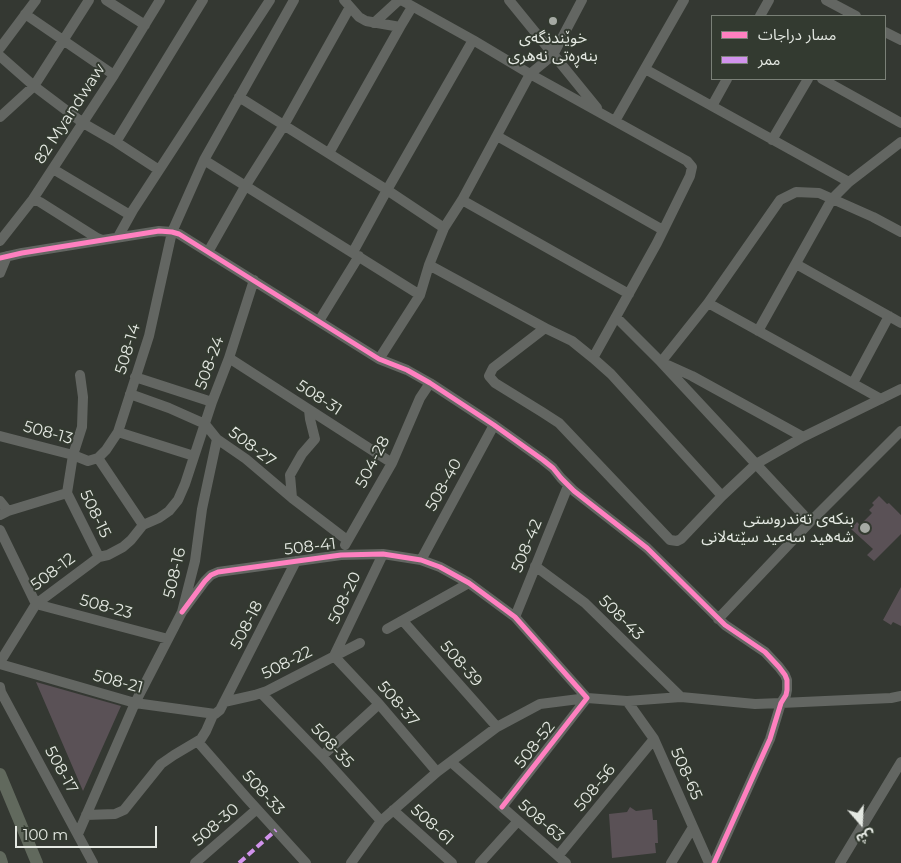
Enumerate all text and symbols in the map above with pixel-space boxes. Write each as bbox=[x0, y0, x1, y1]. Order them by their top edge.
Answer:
marker: خوێندنگەی بنەڕەتی نەهری bbox=[547, 15, 559, 27]
legend bbox=[711, 15, 886, 80]
text: مسار دراجات bbox=[758, 25, 836, 44]
place label: خوێندنگەی بنەڕەتی نەهری bbox=[508, 28, 598, 66]
text: ممر bbox=[758, 50, 781, 69]
street label: 82 Myandwaw bbox=[31, 60, 109, 168]
street label: 508-14 bbox=[111, 321, 145, 377]
street label: 508-24 bbox=[192, 334, 228, 392]
street label: 508-31 bbox=[293, 376, 345, 420]
street label: 508-13 bbox=[21, 417, 75, 449]
street label: 508-27 bbox=[225, 423, 279, 471]
street label: 504-28 bbox=[352, 433, 394, 491]
street label: 508-40 bbox=[422, 455, 466, 515]
street label: 508-15 bbox=[75, 487, 115, 541]
place label: بنکەی تەندروستی شەهید سەعید سێتەلانی bbox=[701, 509, 854, 547]
street label: 508-42 bbox=[508, 517, 546, 575]
marker: بنکەی تەندروستی شەهید سەعید سێتەلانی bbox=[858, 521, 872, 535]
street label: 508-41 bbox=[283, 534, 337, 560]
street label: 508-16 bbox=[160, 546, 190, 600]
street label: 508-12 bbox=[27, 549, 79, 595]
street label: 508-20 bbox=[325, 569, 365, 627]
street label: 508-23 bbox=[77, 591, 135, 623]
street label: 508-43 bbox=[595, 592, 647, 644]
street label: 508-18 bbox=[227, 598, 267, 652]
street label: 508-39 bbox=[436, 637, 486, 691]
street label: 508-22 bbox=[259, 642, 315, 684]
street label: 508-21 bbox=[91, 666, 145, 698]
street label: 508-37 bbox=[373, 677, 423, 731]
street label: 508-52 bbox=[511, 718, 559, 772]
street label: 508-35 bbox=[307, 720, 357, 772]
street label: 508-17 bbox=[40, 743, 82, 797]
street label: 508-65 bbox=[666, 745, 706, 803]
street label: 508-56 bbox=[570, 761, 620, 815]
street label: 508-33 bbox=[238, 767, 288, 819]
street label: 508-63 bbox=[514, 796, 568, 846]
north arrow bbox=[836, 798, 886, 848]
street label: 508-30 bbox=[189, 800, 243, 850]
street label: 508-61 bbox=[406, 801, 458, 849]
scale bar bbox=[18, 816, 160, 848]
text: 100 m bbox=[23, 825, 68, 844]
text: ش bbox=[854, 826, 878, 849]

